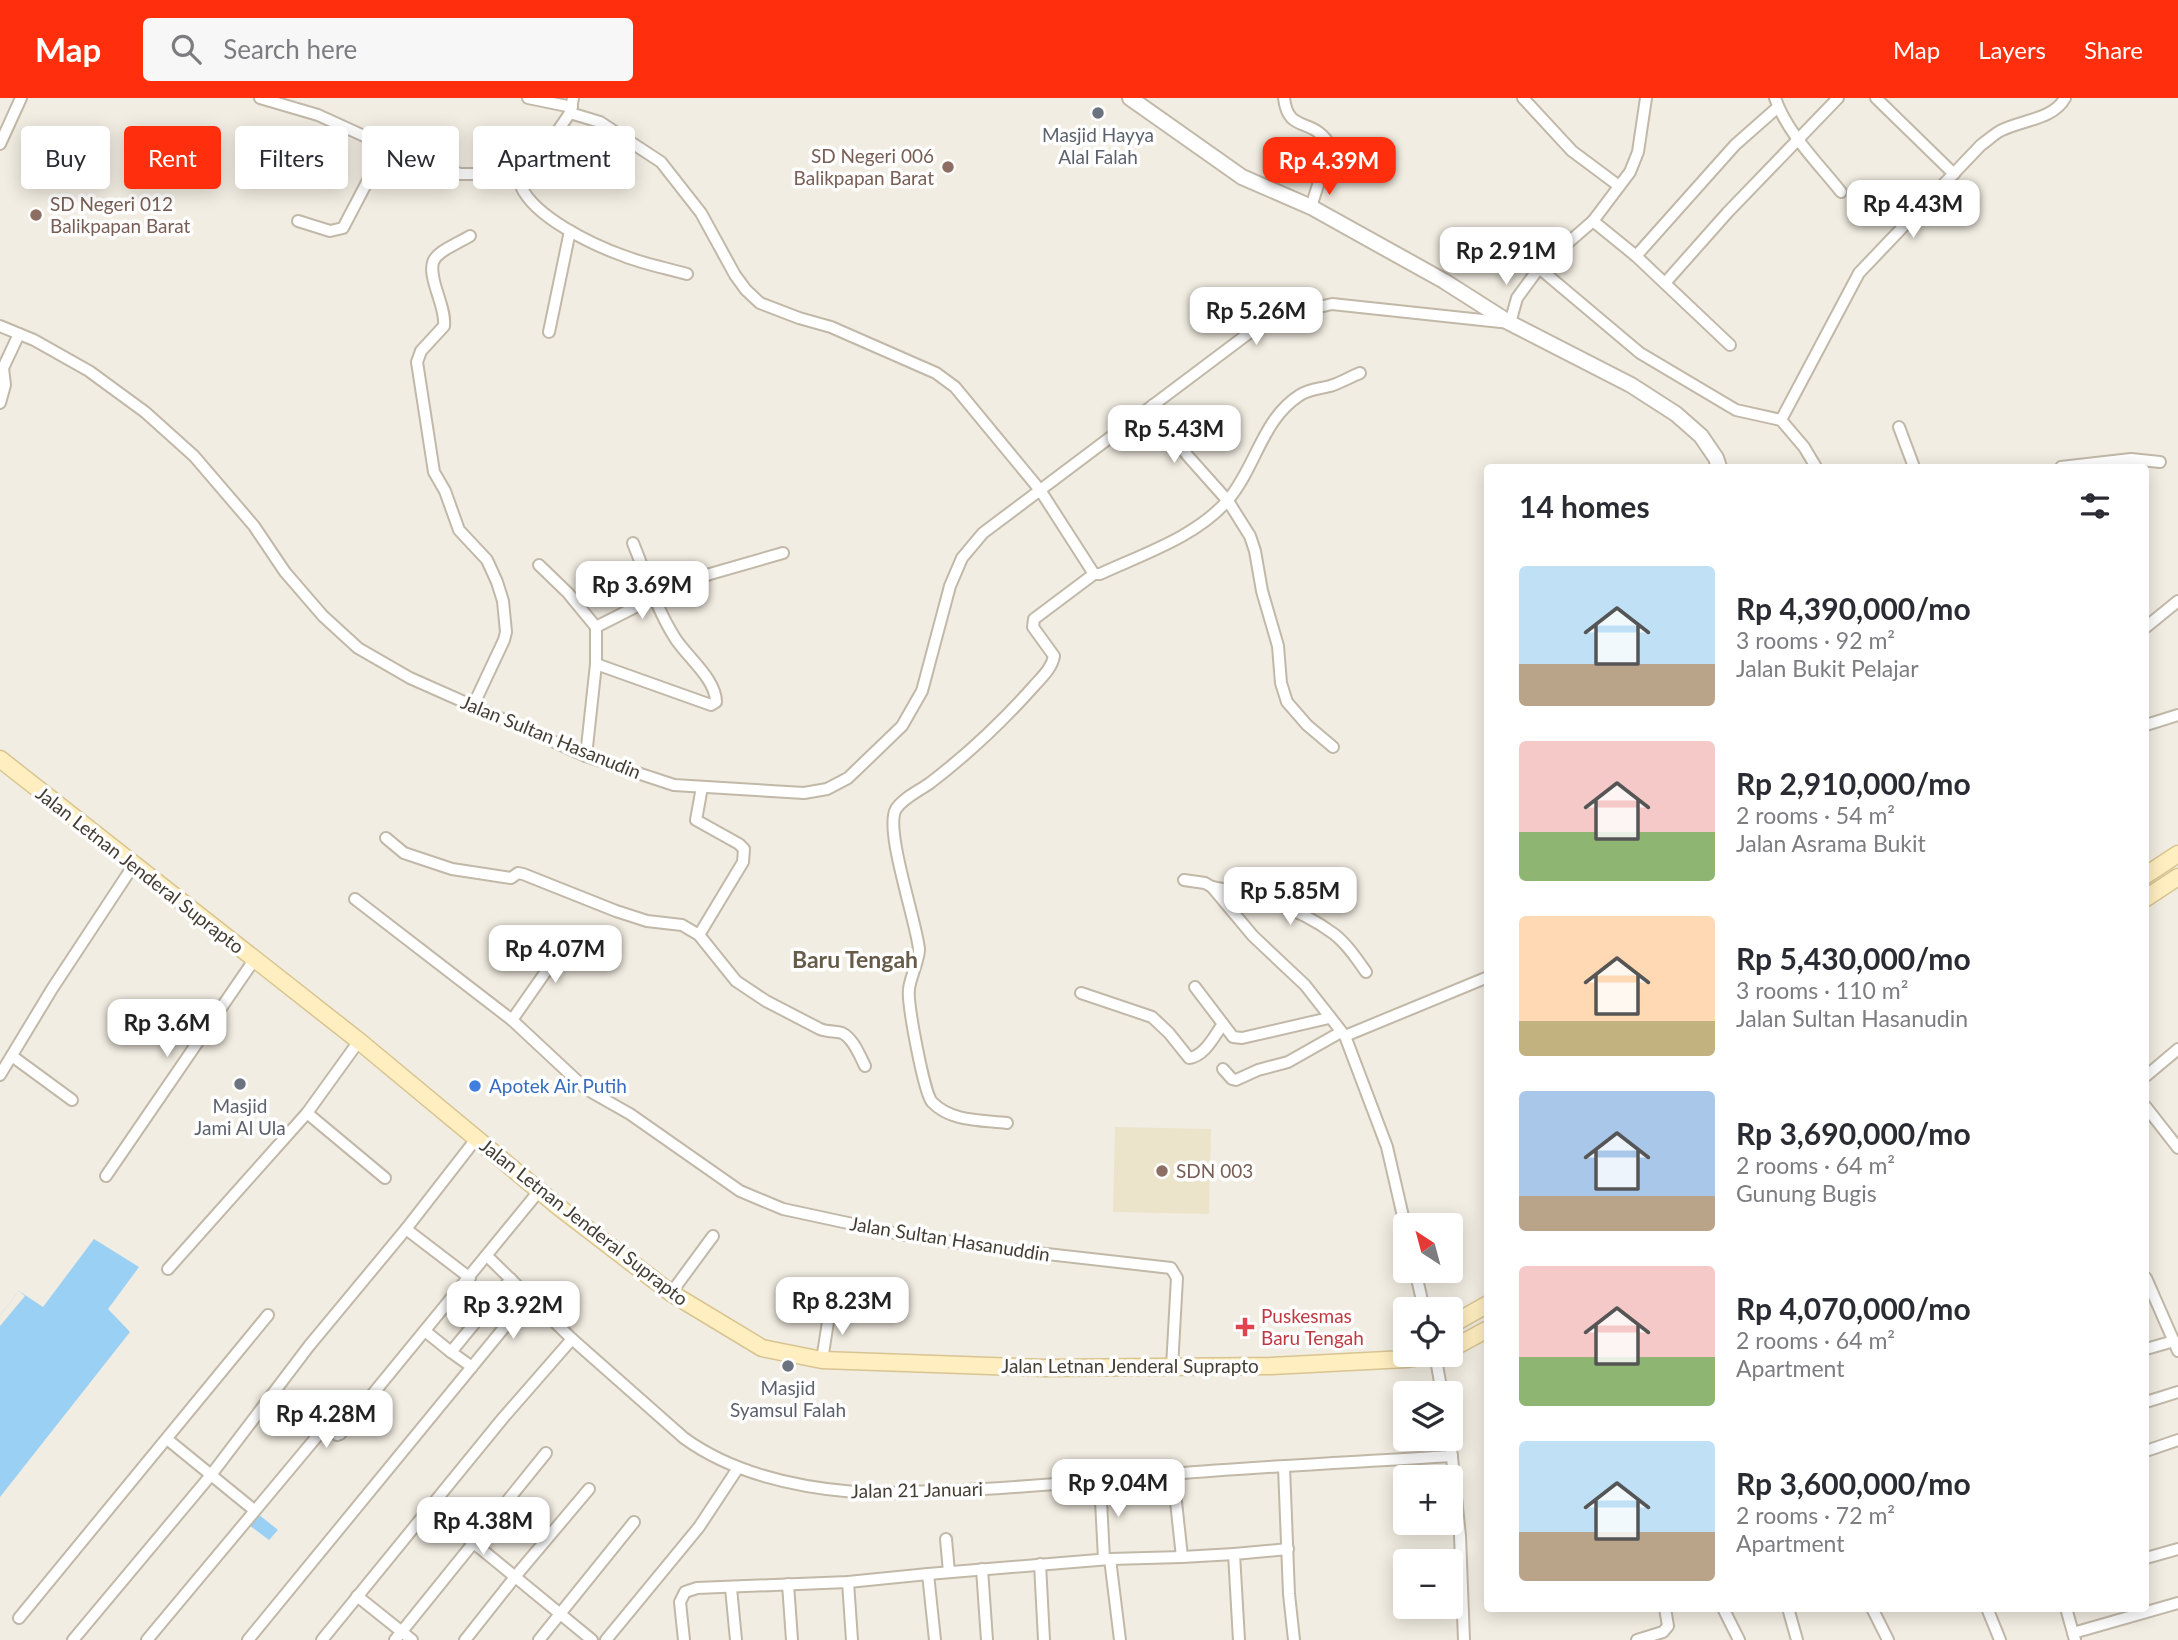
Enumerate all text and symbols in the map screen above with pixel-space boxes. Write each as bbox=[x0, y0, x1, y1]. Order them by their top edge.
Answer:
search box bbox=[143, 18, 633, 81]
text: Map bbox=[35, 29, 101, 69]
icon: search bbox=[167, 30, 205, 68]
text: Search here bbox=[223, 33, 357, 65]
text: Map bbox=[1893, 35, 1940, 64]
text: Layers bbox=[1978, 35, 2046, 64]
text: Share bbox=[2084, 35, 2143, 64]
marker: Masjid Hayya Alal Falah bbox=[1090, 105, 1106, 121]
place label: Masjid Hayya Alal Falah bbox=[1042, 123, 1154, 168]
chip: Buy bbox=[21, 126, 110, 189]
chip: Rent bbox=[124, 126, 221, 189]
chip: Filters bbox=[235, 126, 348, 189]
chip: New bbox=[362, 126, 459, 189]
chip: Apartment bbox=[473, 126, 635, 189]
pin: Rp 4.39M bbox=[1257, 138, 1401, 197]
place label: SD Negeri 006 Balikpapan Barat bbox=[794, 144, 934, 189]
text: Rp 4.39M bbox=[1279, 146, 1379, 174]
marker: SD Negeri 006 Balikpapan Barat bbox=[940, 159, 956, 175]
pin: Rp 4.43M bbox=[1841, 180, 1985, 240]
text: Rp 4.43M bbox=[1863, 189, 1963, 217]
place label: SD Negeri 012 Balikpapan Barat bbox=[50, 192, 191, 237]
marker: SD Negeri 012 Balikpapan Barat bbox=[28, 207, 44, 223]
pin: Rp 2.91M bbox=[1434, 228, 1578, 287]
text: Rp 2.91M bbox=[1456, 236, 1556, 264]
pin: Rp 5.26M bbox=[1184, 288, 1328, 347]
text: Rp 5.26M bbox=[1206, 296, 1306, 324]
pin: Rp 5.43M bbox=[1102, 406, 1246, 465]
text: Rp 5.43M bbox=[1124, 414, 1224, 442]
icon: filters bbox=[2076, 487, 2114, 525]
text: 14 homes bbox=[1519, 488, 1650, 524]
pin: Rp 3.69M bbox=[570, 561, 714, 621]
text: Rp 3.69M bbox=[592, 570, 692, 598]
text: Rp 4,390,000/mo bbox=[1736, 590, 1971, 626]
icon: home bbox=[1575, 594, 1659, 678]
text: 3 rooms · 92 m² bbox=[1736, 626, 1895, 654]
text: Jalan Bukit Pelajar bbox=[1736, 654, 1919, 682]
street label: Jalan Sultan Hasanudin bbox=[458, 690, 644, 783]
text: Rp 2,910,000/mo bbox=[1736, 765, 1971, 801]
icon: home bbox=[1575, 769, 1659, 853]
street label: Jalan Letnan Jenderal Suprapto bbox=[32, 781, 249, 958]
text: 2 rooms · 54 m² bbox=[1736, 801, 1895, 829]
text: Jalan Asrama Bukit bbox=[1736, 829, 1926, 857]
pin: Rp 5.85M bbox=[1218, 868, 1362, 927]
text: Rp 5.85M bbox=[1240, 876, 1340, 904]
pin: Rp 4.07M bbox=[483, 926, 627, 985]
text: Rp 4.07M bbox=[505, 934, 605, 962]
text: Rp 5,430,000/mo bbox=[1736, 940, 1971, 976]
icon: home bbox=[1575, 944, 1659, 1028]
district label: Baru Tengah bbox=[792, 945, 918, 973]
text: 3 rooms · 110 m² bbox=[1736, 976, 1908, 1004]
pin: Rp 3.6M bbox=[102, 1000, 232, 1059]
text: Jalan Sultan Hasanudin bbox=[1736, 1004, 1968, 1032]
text: Rp 3.6M bbox=[123, 1008, 211, 1036]
place label: Apotek Air Putih bbox=[489, 1074, 627, 1097]
marker: Masjid Jami Al Ula bbox=[232, 1076, 248, 1092]
marker: Apotek Air Putih bbox=[467, 1078, 483, 1094]
place label: Masjid Jami Al Ula bbox=[194, 1094, 286, 1139]
text: Rp 3,690,000/mo bbox=[1736, 1115, 1971, 1151]
icon: home bbox=[1575, 1119, 1659, 1203]
street label: Jalan Letnan Jenderal Suprapto bbox=[476, 1133, 693, 1310]
text: 2 rooms · 64 m² bbox=[1736, 1151, 1895, 1179]
place label: SDN 003 bbox=[1176, 1159, 1253, 1182]
marker: SDN 003 bbox=[1154, 1163, 1170, 1179]
text: Gunung Bugis bbox=[1736, 1179, 1877, 1207]
street label: Jalan Sultan Hasanuddin bbox=[848, 1211, 1052, 1266]
north arrow bbox=[1393, 1213, 1463, 1283]
map controls bbox=[1393, 1213, 1463, 1619]
pin: Rp 8.23M bbox=[770, 1278, 914, 1337]
pin: Rp 3.92M bbox=[441, 1282, 585, 1341]
text: Rp 8.23M bbox=[792, 1286, 892, 1314]
text: Rp 3.92M bbox=[463, 1290, 563, 1318]
text: Rp 4,070,000/mo bbox=[1736, 1290, 1971, 1326]
icon: home bbox=[1575, 1294, 1659, 1378]
button: locate bbox=[1393, 1297, 1463, 1367]
place label: Puskesmas Baru Tengah bbox=[1261, 1304, 1364, 1349]
marker: Puskesmas Baru Tengah bbox=[1235, 1317, 1255, 1337]
text: 2 rooms · 64 m² bbox=[1736, 1326, 1895, 1354]
street label: Jalan Letnan Jenderal Suprapto bbox=[1001, 1354, 1259, 1377]
text: Apartment bbox=[1736, 1354, 1844, 1382]
marker: Masjid Syamsul Falah bbox=[780, 1358, 796, 1374]
place label: Masjid Syamsul Falah bbox=[730, 1376, 846, 1421]
button: layers bbox=[1393, 1381, 1463, 1451]
pin: Rp 4.28M bbox=[254, 1390, 398, 1450]
text: Rp 4.28M bbox=[276, 1399, 376, 1427]
pin: Rp 9.04M bbox=[1046, 1460, 1190, 1519]
button: + bbox=[1393, 1465, 1463, 1535]
text: Rp 3,600,000/mo bbox=[1736, 1465, 1971, 1501]
text: Rp 9.04M bbox=[1068, 1468, 1168, 1496]
icon: home bbox=[1575, 1469, 1659, 1553]
street label: Jalan 21 Januari bbox=[851, 1477, 983, 1502]
pin: Rp 4.38M bbox=[411, 1498, 555, 1557]
text: 2 rooms · 72 m² bbox=[1736, 1501, 1895, 1529]
text: Rp 4.38M bbox=[433, 1506, 533, 1534]
text: Apartment bbox=[1736, 1529, 1844, 1557]
button: − bbox=[1393, 1549, 1463, 1619]

